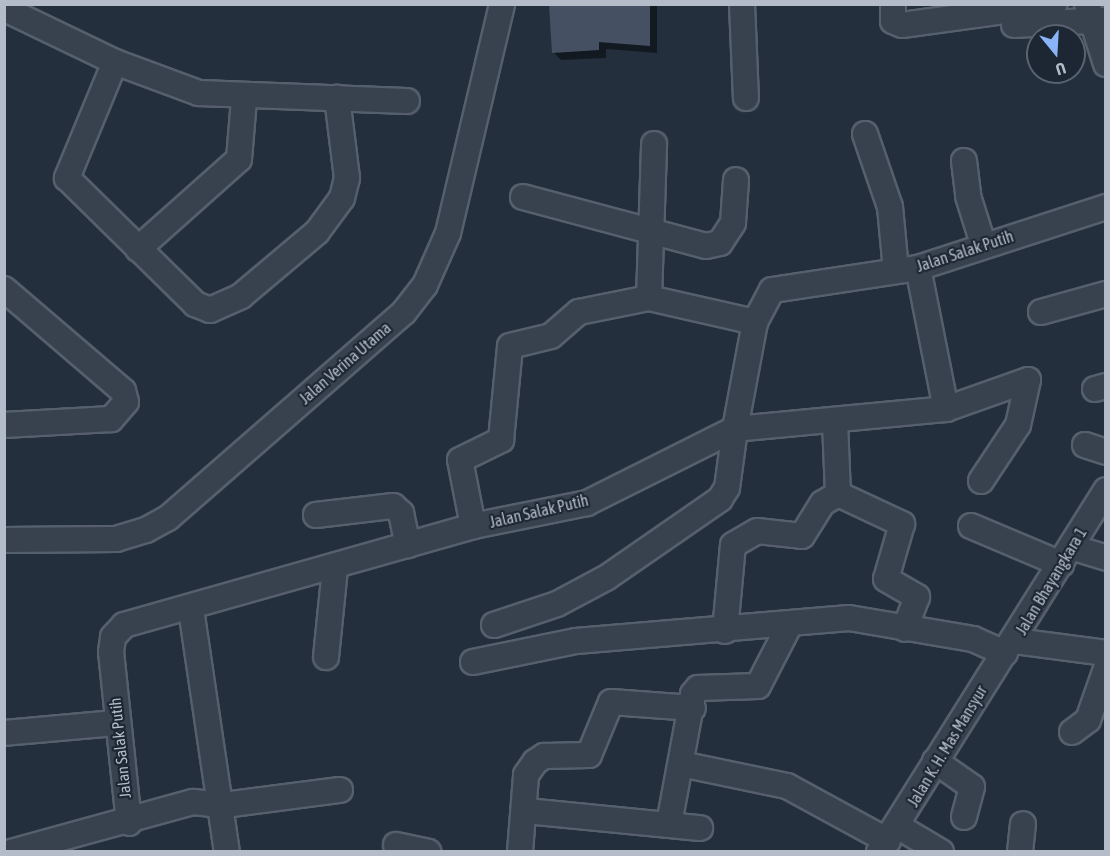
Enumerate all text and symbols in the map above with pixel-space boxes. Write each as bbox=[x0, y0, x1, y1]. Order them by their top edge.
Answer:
north arrow bbox=[1026, 24, 1086, 84]
text: U bbox=[1054, 59, 1068, 79]
street label: Jalan Salak Putih bbox=[914, 226, 1016, 276]
street label: Jalan Verina Utama bbox=[295, 318, 395, 408]
street label: Jalan Salak Putih bbox=[488, 490, 590, 532]
street label: Jalan Bhayangkara 1 bbox=[1011, 524, 1091, 638]
street label: Jalan K. H. Mas Mansyur bbox=[903, 682, 991, 810]
street label: Jalan Salak Putih bbox=[105, 697, 135, 799]

